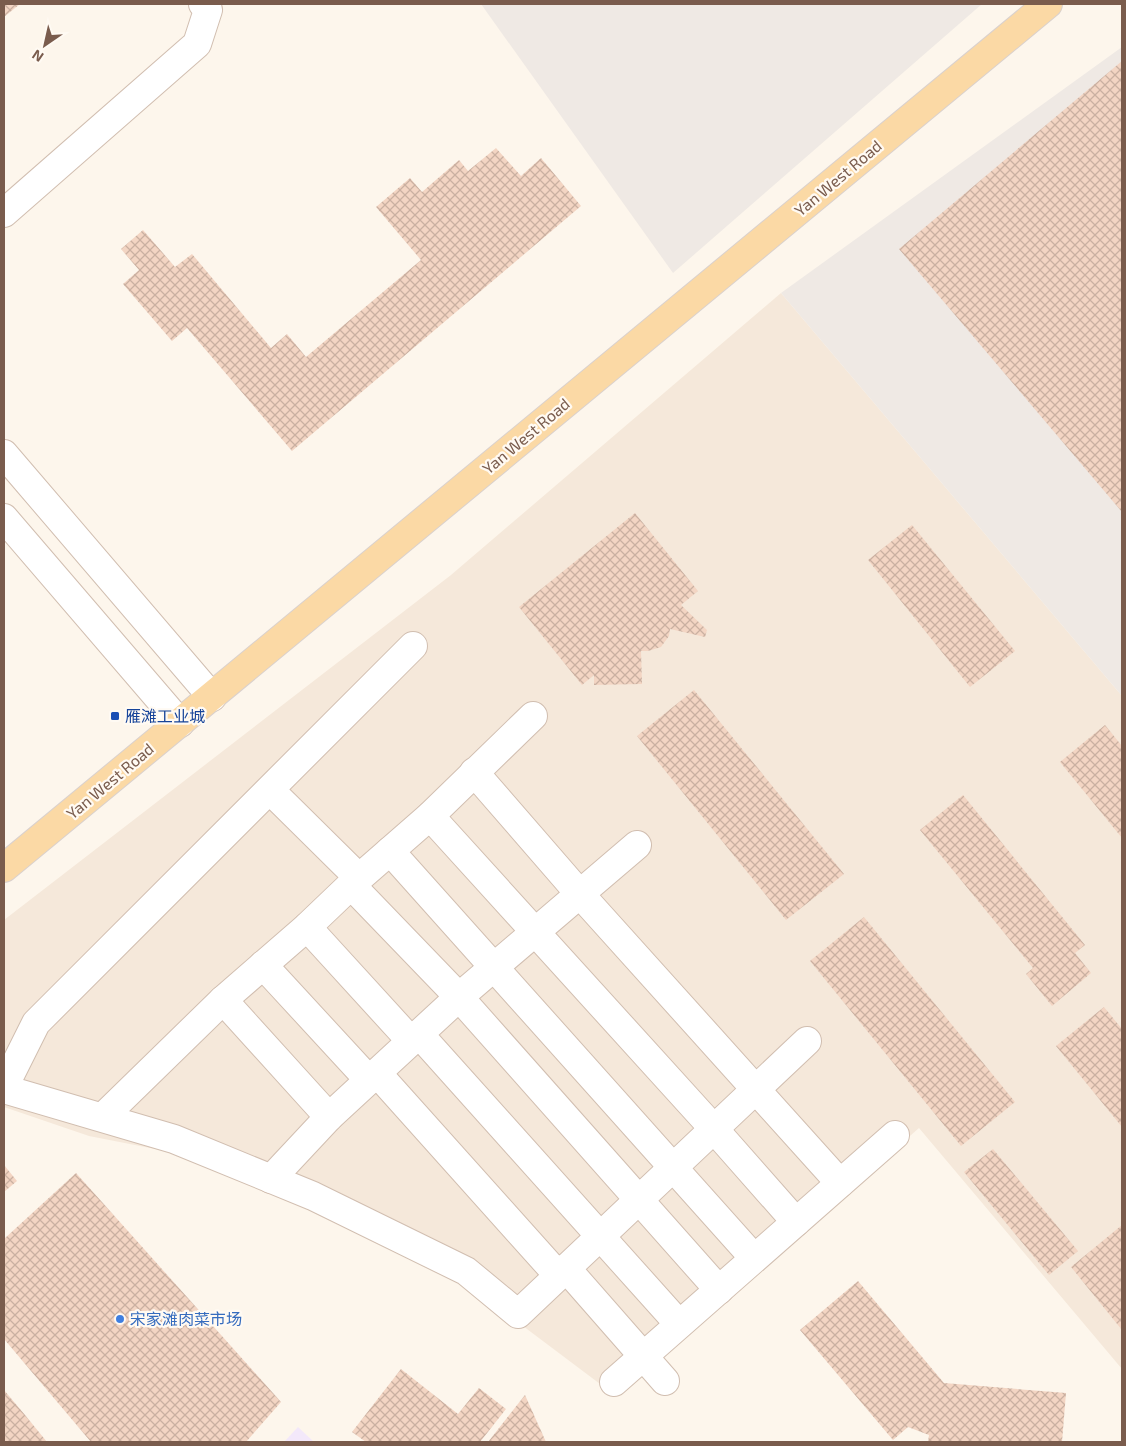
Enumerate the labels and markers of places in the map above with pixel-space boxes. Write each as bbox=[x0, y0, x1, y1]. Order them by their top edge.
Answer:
place label: 雁滩工业城 bbox=[125, 706, 205, 725]
marker: 雁滩工业城 bbox=[109, 710, 121, 722]
place label: 宋家滩肉菜市场 bbox=[130, 1309, 242, 1328]
marker: 宋家滩肉菜市场 bbox=[114, 1313, 126, 1325]

